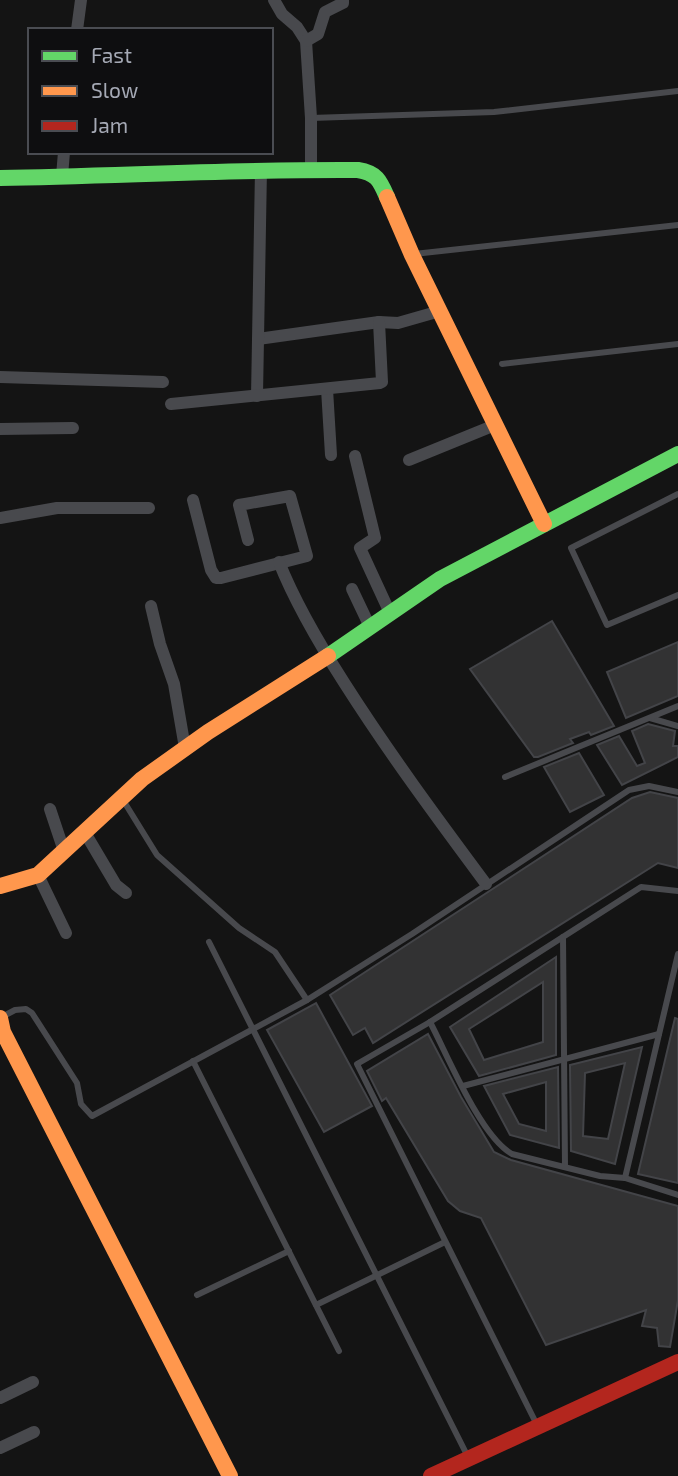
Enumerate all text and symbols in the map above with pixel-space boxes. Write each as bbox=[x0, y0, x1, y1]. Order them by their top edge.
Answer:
legend bbox=[28, 28, 273, 154]
text: Fast bbox=[91, 42, 132, 67]
text: Slow bbox=[91, 77, 138, 102]
text: Jam bbox=[91, 112, 128, 137]

